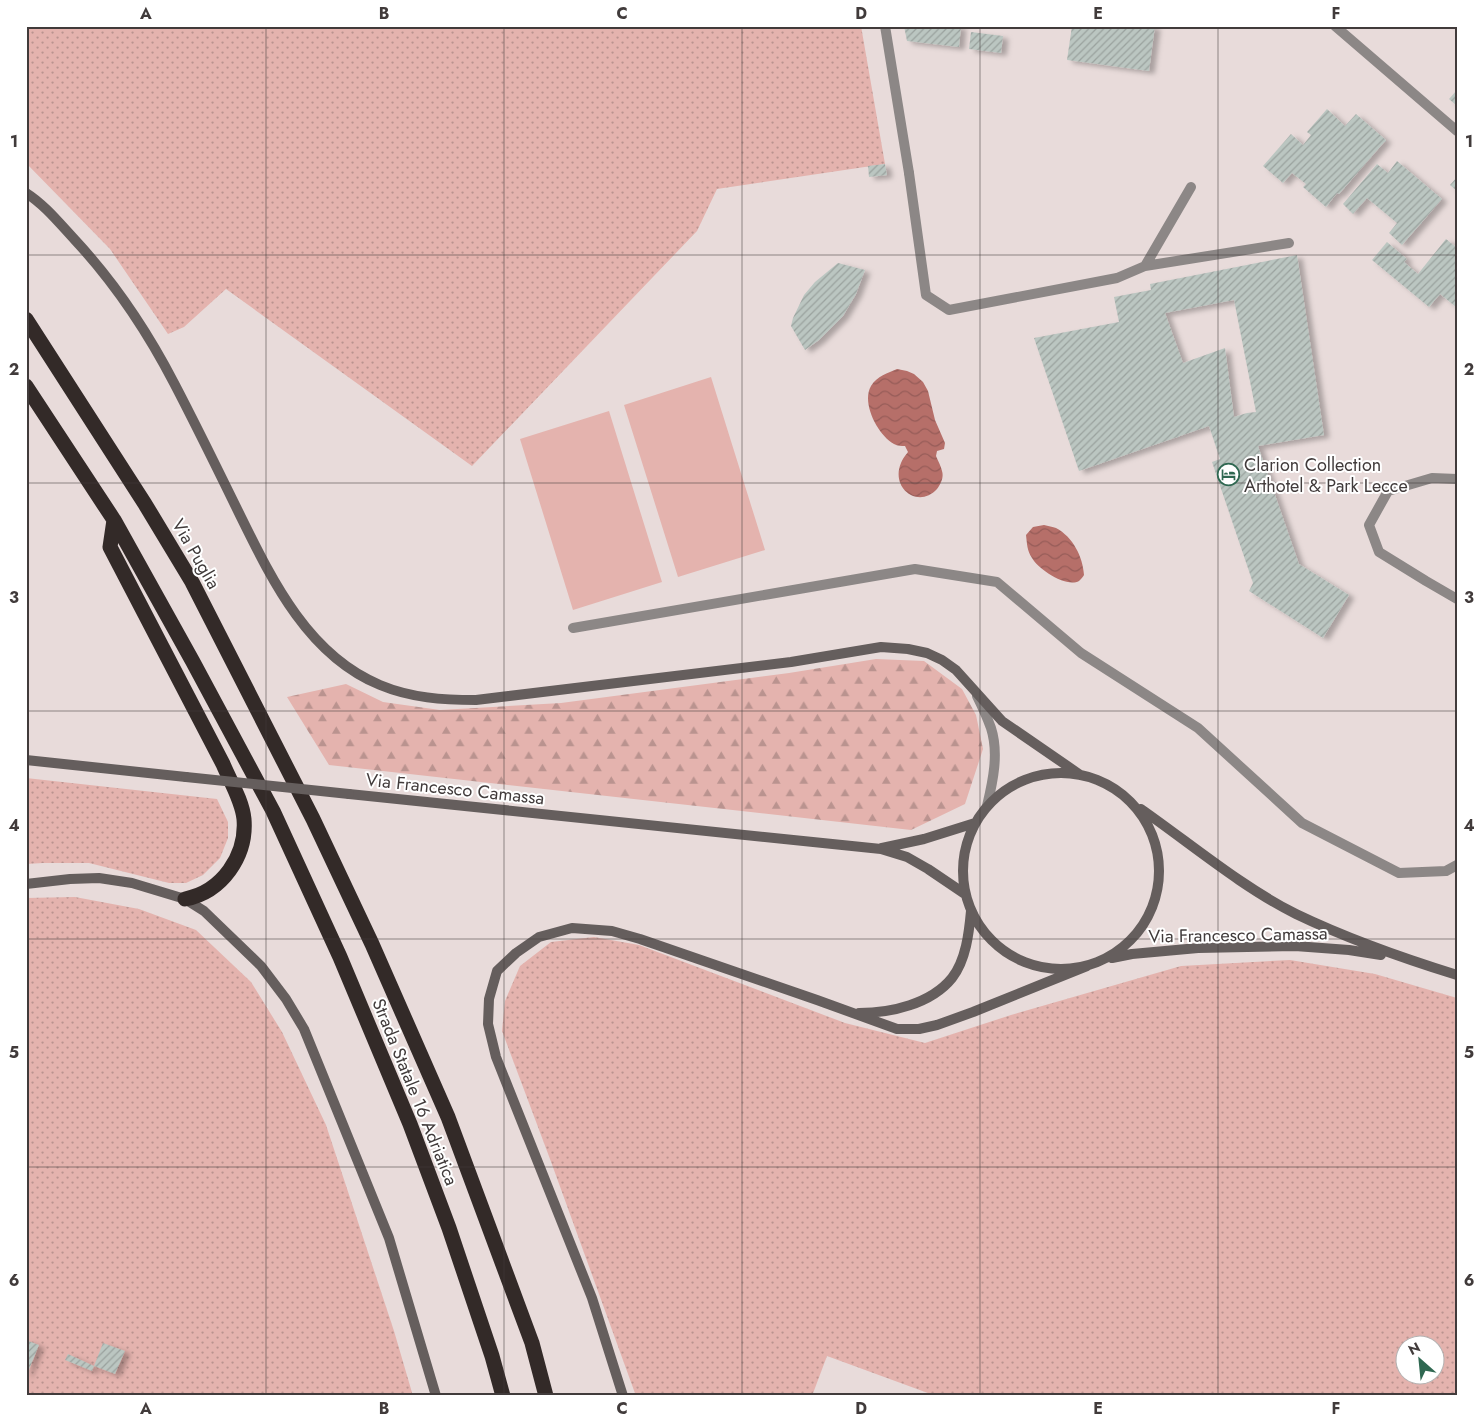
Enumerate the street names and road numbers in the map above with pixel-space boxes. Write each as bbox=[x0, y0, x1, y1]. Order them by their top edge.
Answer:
street label: Via Puglia bbox=[165, 514, 227, 594]
street label: Via Francesco Camassa bbox=[364, 767, 546, 811]
street label: Via Francesco Camassa bbox=[1148, 920, 1328, 950]
street label: Strada Statale 16 Adriatica bbox=[366, 995, 464, 1189]

